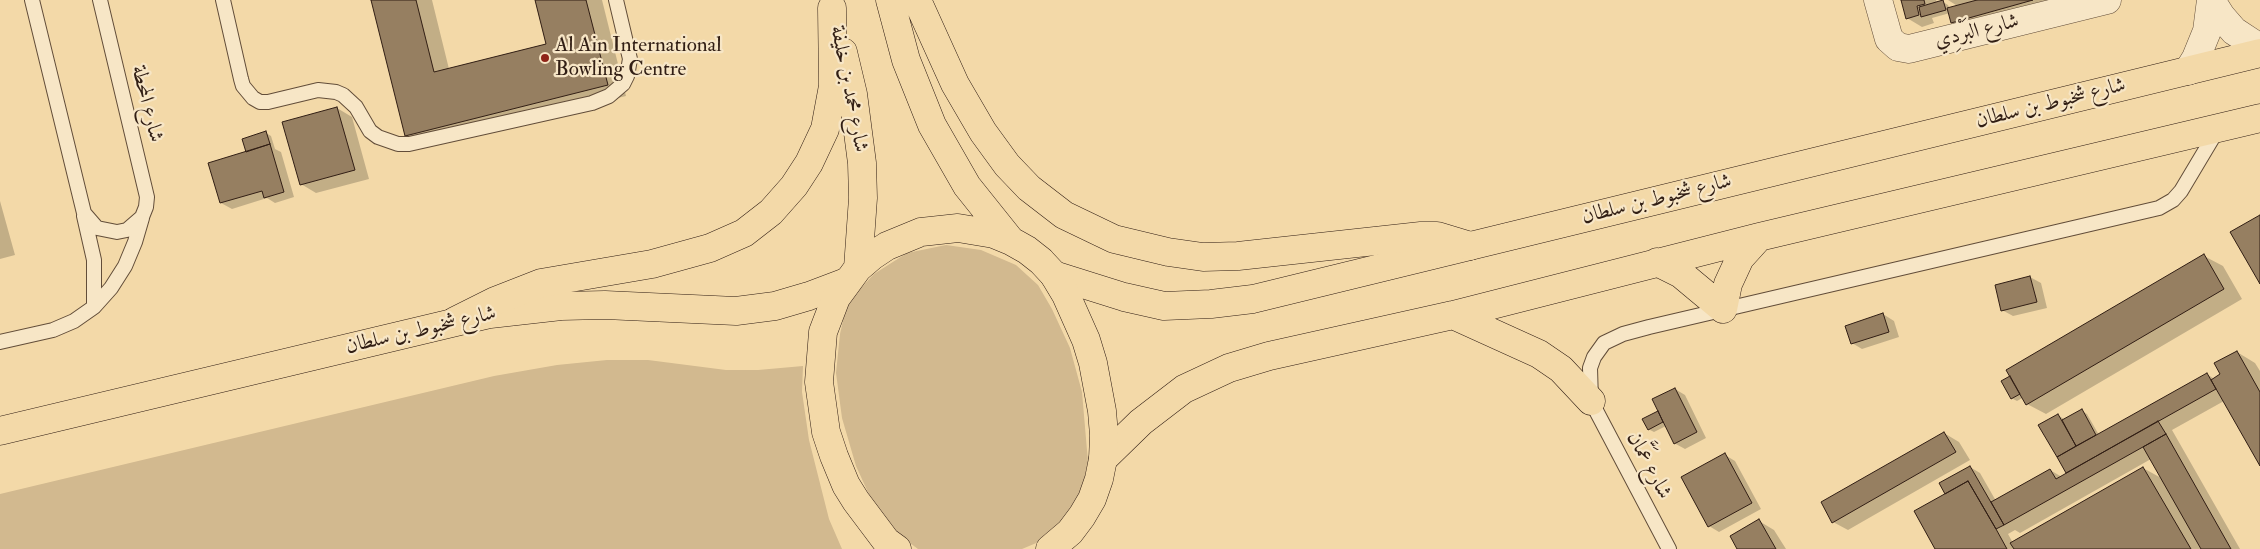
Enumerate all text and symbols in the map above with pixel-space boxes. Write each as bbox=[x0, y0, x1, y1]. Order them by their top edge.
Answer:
street label: شارع البَرْدِي bbox=[1932, 9, 2022, 55]
street label: شارع محمد بن خليفة bbox=[823, 24, 873, 154]
place label: Al Ain International Bowling Centre bbox=[555, 33, 722, 83]
marker: Al Ain International Bowling Centre bbox=[539, 52, 551, 64]
street label: شارع المحطة bbox=[124, 63, 168, 145]
street label: شارع شخبوط بن سلطان bbox=[1973, 73, 2129, 135]
street label: شارع شخبوط بن سلطان bbox=[1579, 169, 1735, 231]
street label: شارع شخبوط بن سلطان bbox=[343, 301, 499, 361]
street label: شارع عَمَّان bbox=[1620, 428, 1676, 504]

